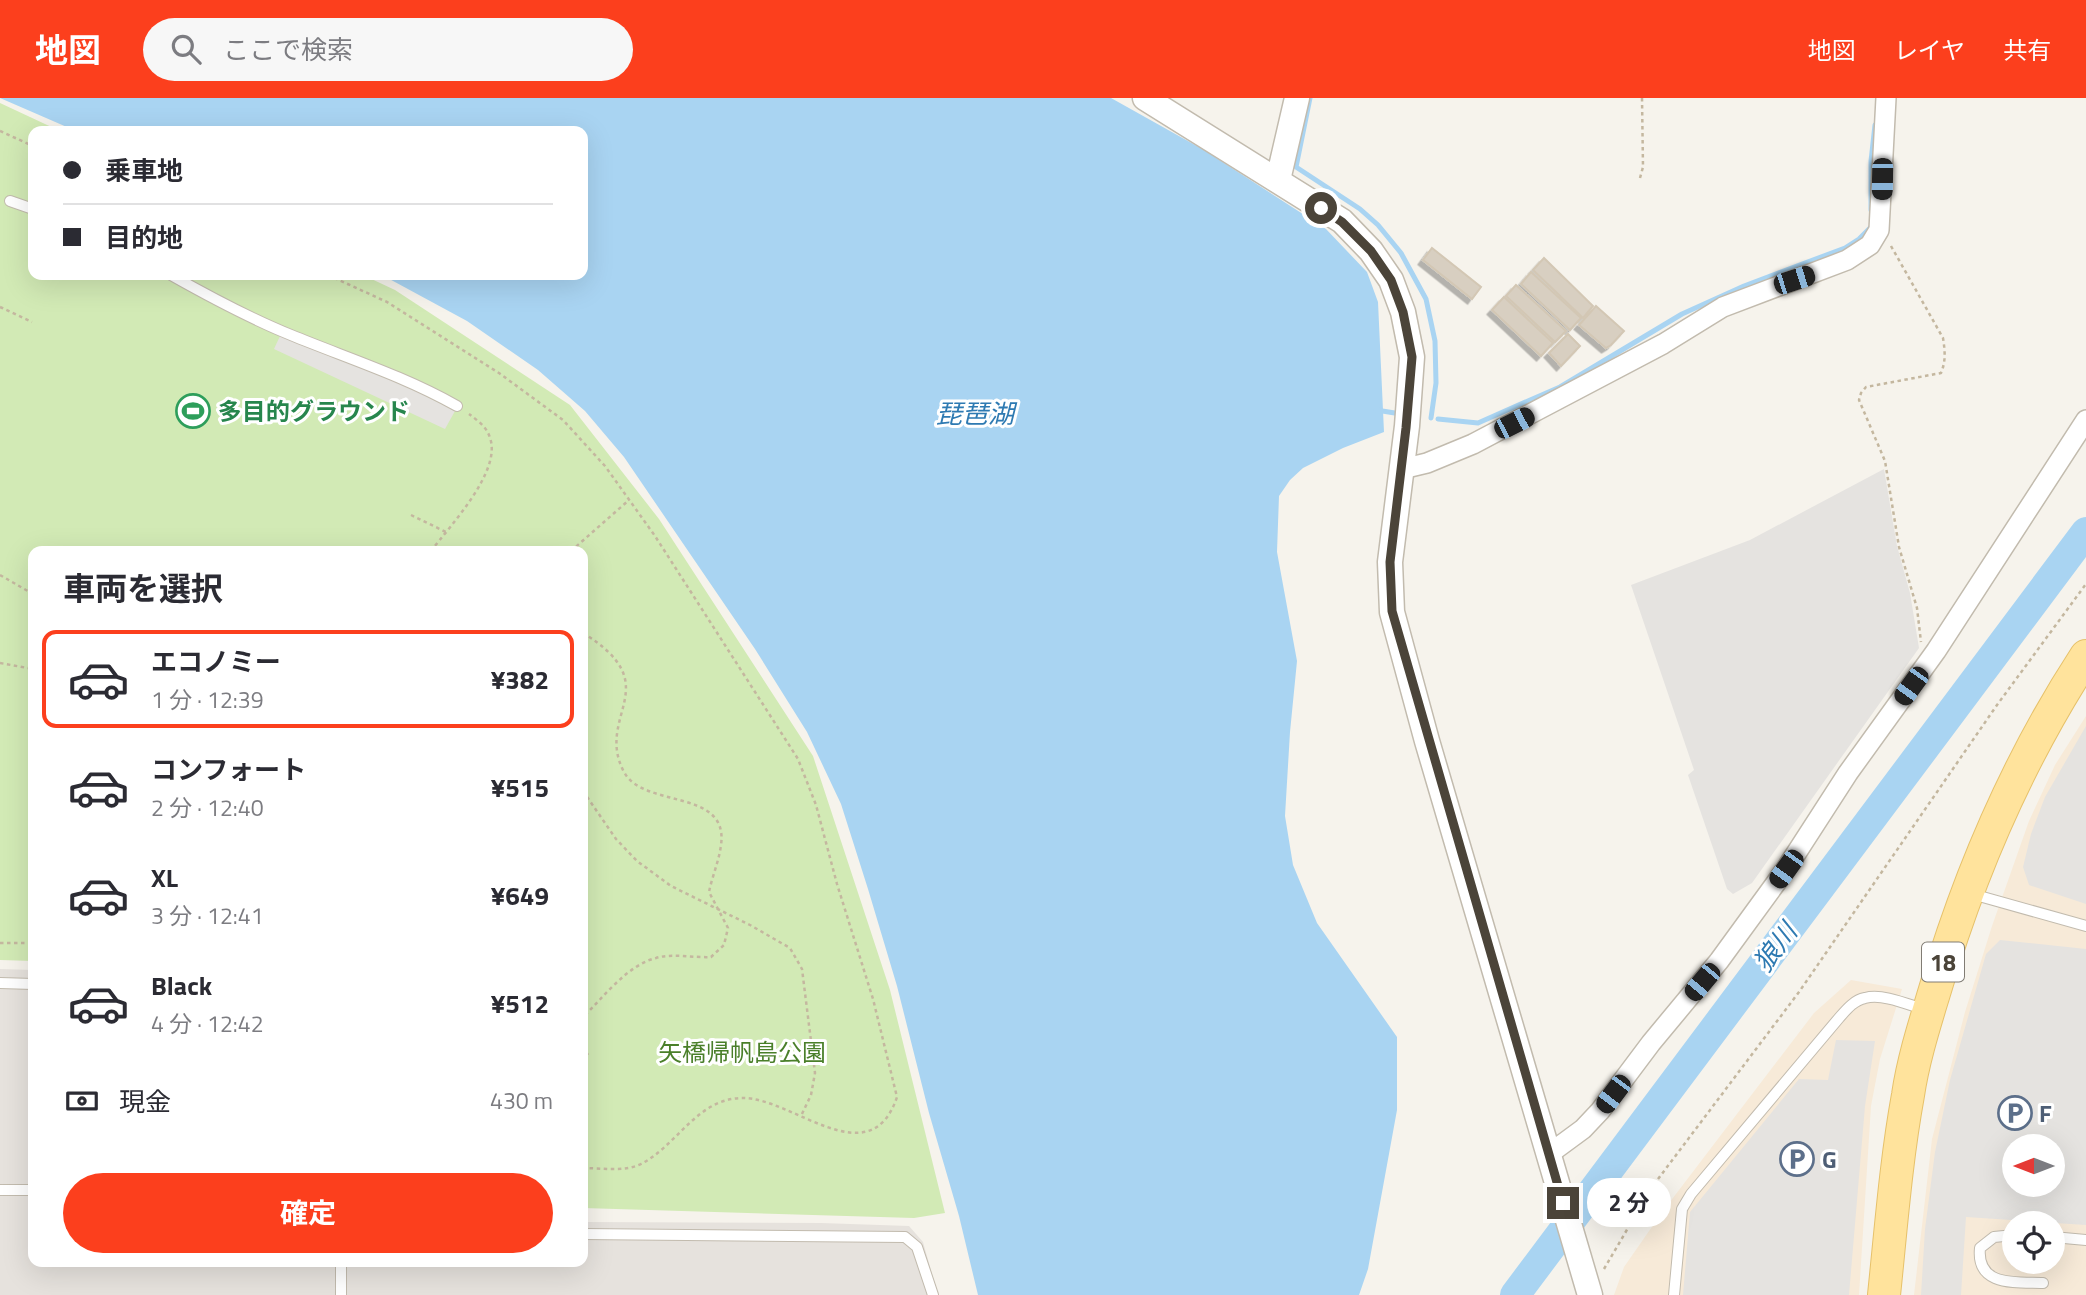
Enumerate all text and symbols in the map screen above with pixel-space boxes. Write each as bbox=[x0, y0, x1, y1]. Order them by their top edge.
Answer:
search box bbox=[143, 18, 633, 81]
text: 地図 bbox=[35, 25, 101, 75]
icon: search bbox=[167, 30, 205, 68]
text: ここで検索 bbox=[223, 30, 353, 69]
text: 地図 bbox=[1808, 32, 1856, 68]
text: レイヤ bbox=[1894, 32, 1965, 68]
text: 共有 bbox=[2003, 32, 2051, 68]
text: 乗車地 bbox=[105, 151, 183, 190]
car bbox=[1872, 158, 1893, 200]
route start bbox=[1305, 192, 1337, 224]
text: 目的地 bbox=[105, 218, 183, 257]
car bbox=[1771, 264, 1818, 296]
sports icon: 多目的グラウンド bbox=[174, 392, 212, 430]
place label: 多目的グラウンド bbox=[218, 393, 410, 429]
water label: 琵琶湖 bbox=[936, 394, 1018, 433]
car bbox=[1491, 404, 1538, 442]
text: 車両を選択 bbox=[63, 564, 223, 612]
text: エコノミー bbox=[151, 642, 281, 681]
icon: car bbox=[67, 648, 130, 711]
text: ¥382 bbox=[491, 660, 549, 699]
car bbox=[1891, 663, 1932, 709]
text: 1 分 · 12:39 bbox=[151, 682, 264, 717]
text: コンフォート bbox=[151, 750, 306, 789]
icon: car bbox=[67, 756, 130, 819]
text: ¥515 bbox=[491, 768, 549, 807]
text: 2 分 · 12:40 bbox=[151, 790, 264, 825]
car bbox=[1766, 846, 1807, 892]
text: XL bbox=[151, 858, 178, 897]
icon: car bbox=[67, 864, 130, 927]
text: ¥649 bbox=[491, 876, 549, 915]
text: 3 分 · 12:41 bbox=[151, 898, 264, 933]
water label: 狼川 bbox=[1744, 912, 1808, 980]
road number: 18 bbox=[1922, 942, 1964, 982]
car bbox=[1681, 959, 1724, 1005]
text: Black bbox=[151, 966, 212, 1005]
icon: car bbox=[67, 972, 130, 1035]
text: ¥512 bbox=[491, 984, 549, 1023]
text: 4 分 · 12:42 bbox=[151, 1006, 264, 1041]
park label: 矢橋帰帆島公園 bbox=[658, 1034, 826, 1070]
car bbox=[1592, 1071, 1635, 1117]
icon: cash bbox=[63, 1082, 101, 1120]
text: 現金 bbox=[119, 1082, 171, 1121]
text: 430 m bbox=[490, 1083, 553, 1118]
parking icon: F bbox=[1996, 1094, 2034, 1132]
place label: F bbox=[2039, 1095, 2052, 1131]
north arrow bbox=[2002, 1134, 2065, 1197]
map controls bbox=[2002, 1134, 2065, 1274]
parking icon: G bbox=[1778, 1140, 1816, 1178]
place label: G bbox=[1822, 1141, 1837, 1177]
button: 確定 bbox=[63, 1173, 553, 1253]
callout: 2 分 bbox=[1588, 1178, 1672, 1228]
text: 2 分 bbox=[1609, 1185, 1649, 1220]
route end bbox=[1547, 1187, 1579, 1219]
button: locate bbox=[2002, 1211, 2065, 1274]

